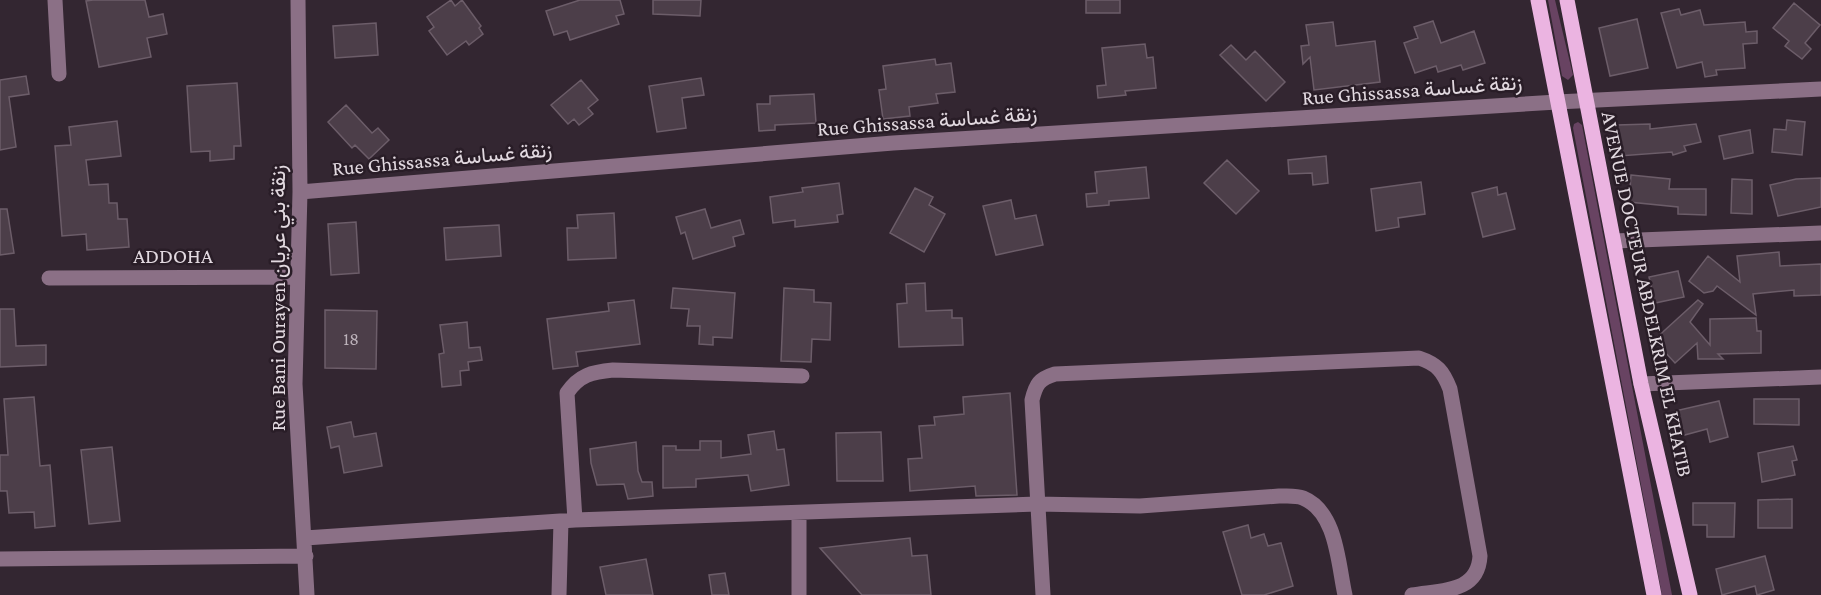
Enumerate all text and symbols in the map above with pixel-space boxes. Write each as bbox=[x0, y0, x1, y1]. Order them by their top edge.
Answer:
street label: Rue Ghissassa زنقة غساسة bbox=[1301, 70, 1523, 111]
street label: Rue Ghissassa زنقة غساسة bbox=[816, 101, 1038, 142]
street label: AVENUE DOCTEUR ABDELKRIM EL KHATIB bbox=[1596, 109, 1698, 479]
street label: Rue Ghissassa زنقة غساسة bbox=[331, 137, 553, 182]
street label: Rue Bani Ourayen زنقة بني عريان bbox=[266, 165, 295, 431]
street label: ADDOHA bbox=[133, 244, 213, 268]
house number: 18 bbox=[343, 329, 359, 349]

